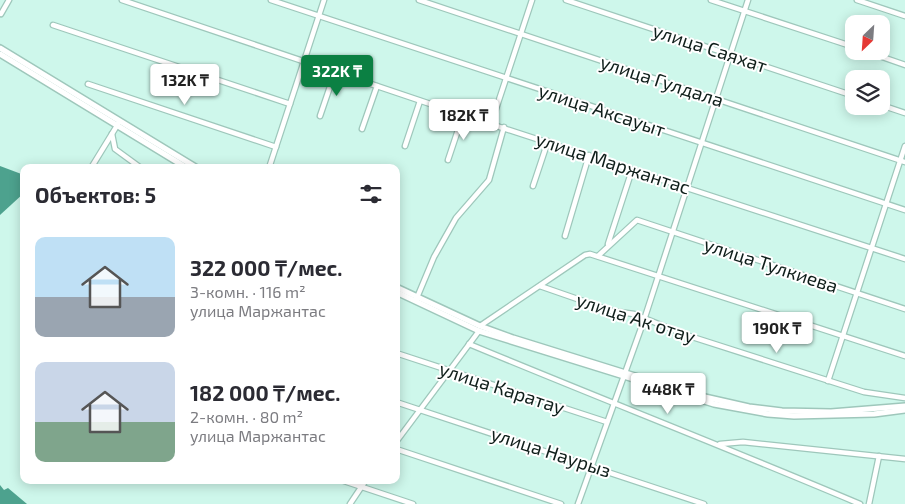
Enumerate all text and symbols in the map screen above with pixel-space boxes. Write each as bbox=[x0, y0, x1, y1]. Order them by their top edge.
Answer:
north arrow bbox=[845, 15, 890, 60]
map controls bbox=[845, 15, 890, 115]
street label: улица Саяхат bbox=[650, 18, 770, 78]
street label: улица Гулдала bbox=[597, 50, 727, 112]
pin: 322K ₸ bbox=[296, 54, 378, 97]
text: 322K ₸ bbox=[312, 61, 362, 80]
pin: 132K ₸ bbox=[144, 64, 226, 106]
text: 132K ₸ bbox=[161, 70, 209, 89]
button: layers bbox=[845, 70, 890, 115]
street label: улица Аксауыт bbox=[535, 78, 669, 142]
pin: 182K ₸ bbox=[423, 98, 505, 141]
text: 182K ₸ bbox=[440, 105, 488, 124]
street label: улица Маржантас bbox=[533, 127, 693, 199]
icon: filters bbox=[357, 180, 385, 208]
text: Объектов: 5 bbox=[35, 182, 156, 207]
street label: улица Тулкиева bbox=[701, 232, 841, 298]
text: 322 000 ₸/мес. bbox=[190, 255, 342, 280]
icon: home bbox=[75, 257, 135, 317]
text: 3-комн. · 116 m² bbox=[190, 282, 306, 301]
street label: улица Ак отау bbox=[573, 287, 699, 349]
text: улица Маржантас bbox=[190, 301, 326, 320]
pin: 190K ₸ bbox=[736, 312, 818, 354]
text: 190K ₸ bbox=[753, 318, 801, 337]
street label: улица Каратау bbox=[436, 356, 568, 420]
pin: 448K ₸ bbox=[627, 372, 709, 415]
text: 448K ₸ bbox=[642, 379, 694, 398]
text: 182 000 ₸/мес. bbox=[190, 380, 340, 405]
icon: home bbox=[75, 382, 135, 442]
text: 2-комн. · 80 m² bbox=[190, 407, 303, 426]
street label: улица Наурыз bbox=[488, 421, 614, 483]
text: улица Маржантас bbox=[190, 426, 326, 445]

